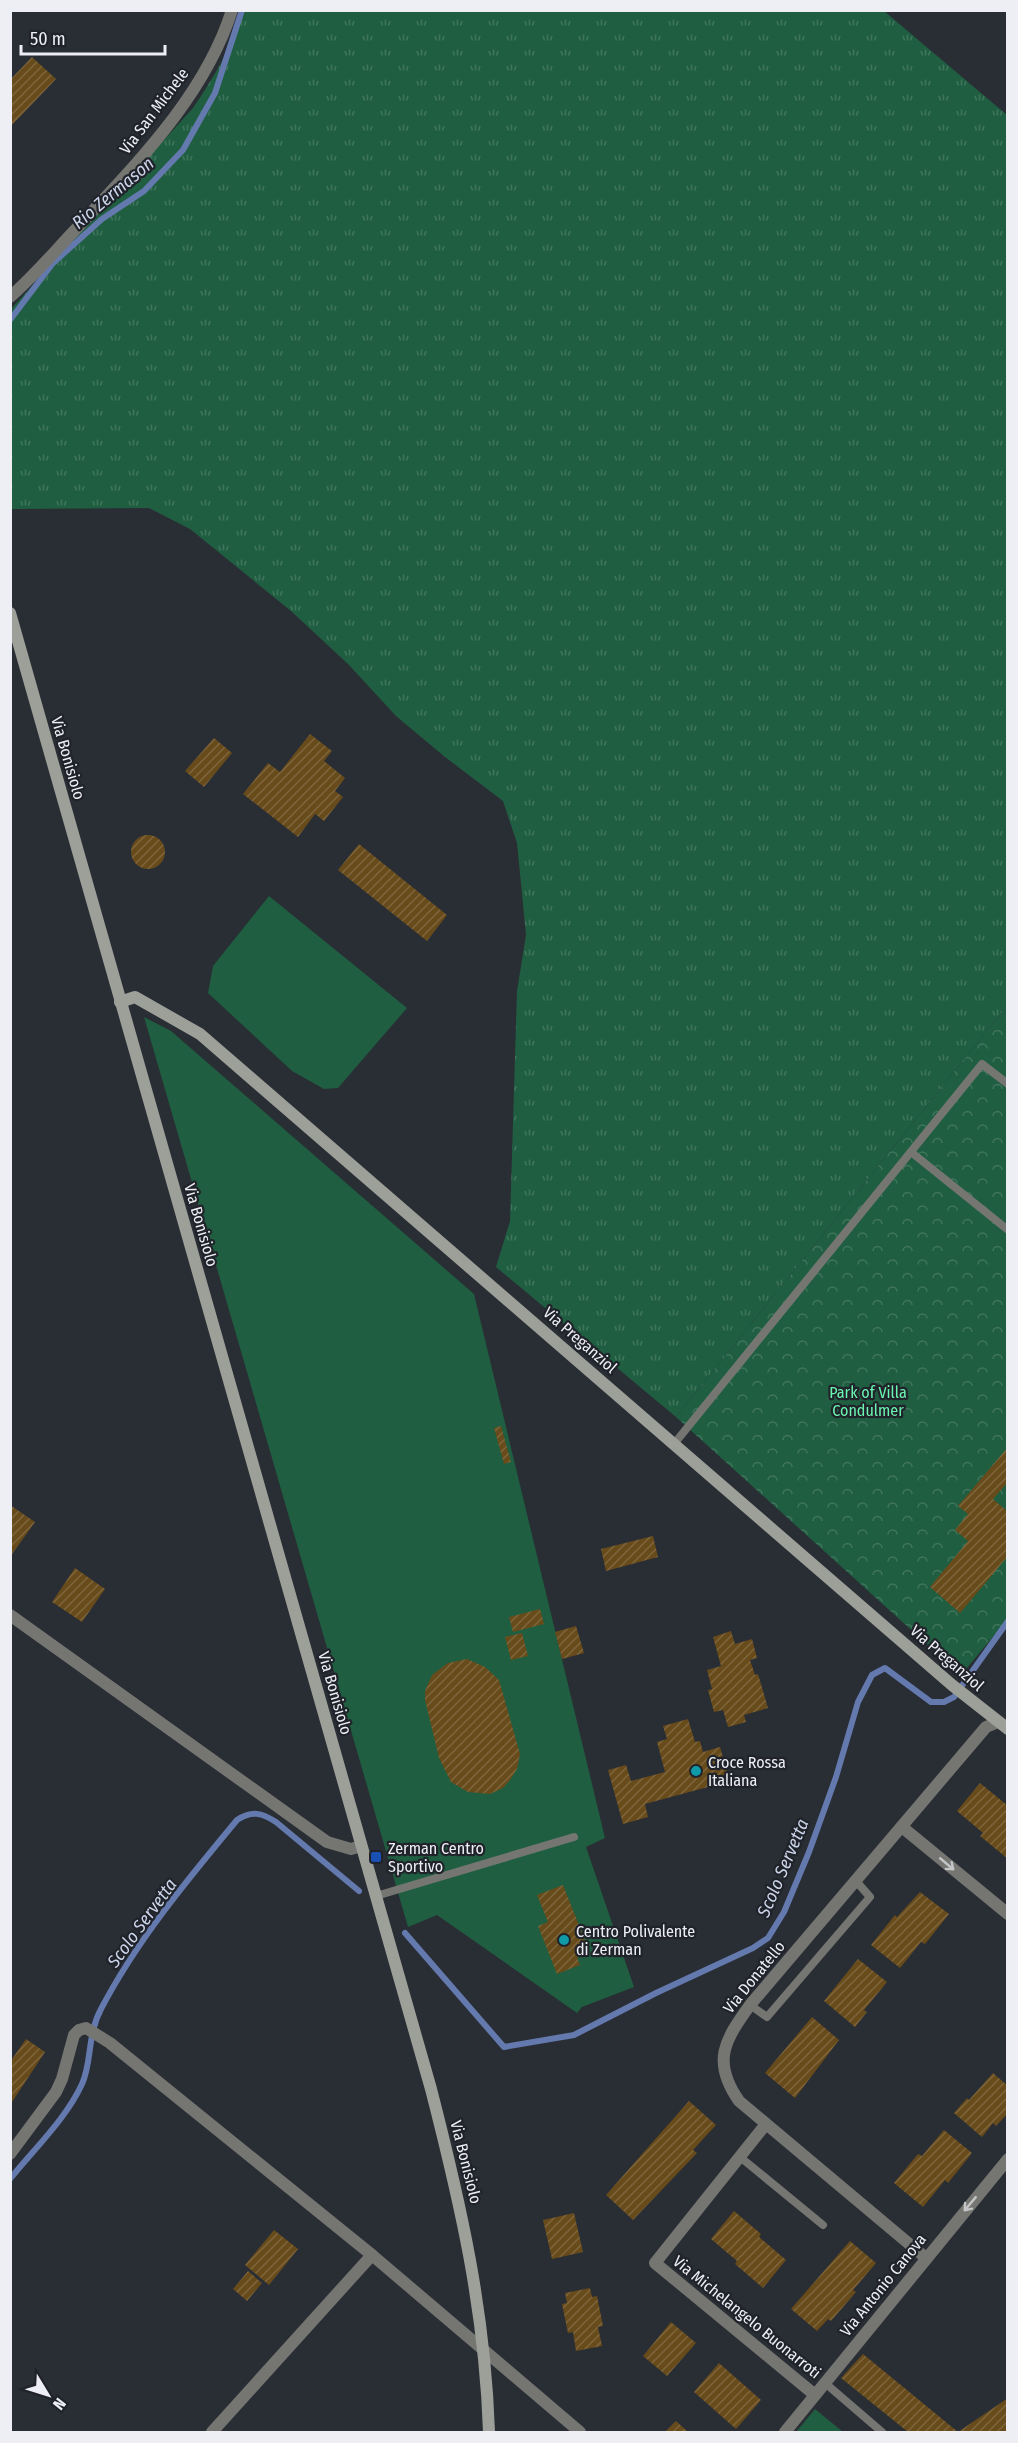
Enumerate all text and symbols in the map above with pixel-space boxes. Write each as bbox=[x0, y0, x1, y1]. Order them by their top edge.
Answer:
scale bar bbox=[21, 18, 165, 56]
text: 50 m bbox=[30, 28, 66, 50]
street label: Via San Michele bbox=[116, 64, 192, 158]
water label: Rio Zermason bbox=[68, 152, 158, 234]
street label: Via Bonisiolo bbox=[47, 714, 89, 802]
street label: Via Bonisiolo bbox=[180, 1181, 222, 1269]
street label: Via Preganziol bbox=[539, 1303, 621, 1377]
park label: Park of Villa Condulmer bbox=[829, 1383, 907, 1420]
street label: Via Preganziol bbox=[906, 1621, 988, 1695]
street label: Via Bonisiolo bbox=[314, 1649, 356, 1737]
place label: Croce Rossa Italiana bbox=[708, 1753, 786, 1790]
marker: Croce Rossa Italiana bbox=[689, 1764, 703, 1778]
water label: Scolo Servetta bbox=[752, 1816, 814, 1921]
place label: Zerman Centro Sportivo bbox=[388, 1839, 484, 1876]
marker: Zerman Centro Sportivo bbox=[369, 1850, 383, 1864]
one-way arrow bbox=[939, 1857, 954, 1871]
water label: Scolo Servetta bbox=[102, 1874, 182, 1973]
place label: Centro Polivalente di Zerman bbox=[576, 1922, 695, 1959]
marker: Centro Polivalente di Zerman bbox=[557, 1933, 571, 1947]
street label: Via Donatello bbox=[719, 1937, 789, 2017]
street label: Via Bonisiolo bbox=[446, 2118, 486, 2206]
one-way arrow bbox=[964, 2196, 977, 2212]
street label: Via Antonio Canova bbox=[836, 2230, 930, 2340]
street label: Via Michelangelo Buonarroti bbox=[669, 2252, 825, 2382]
north arrow bbox=[18, 2365, 78, 2425]
text: N bbox=[49, 2394, 70, 2414]

